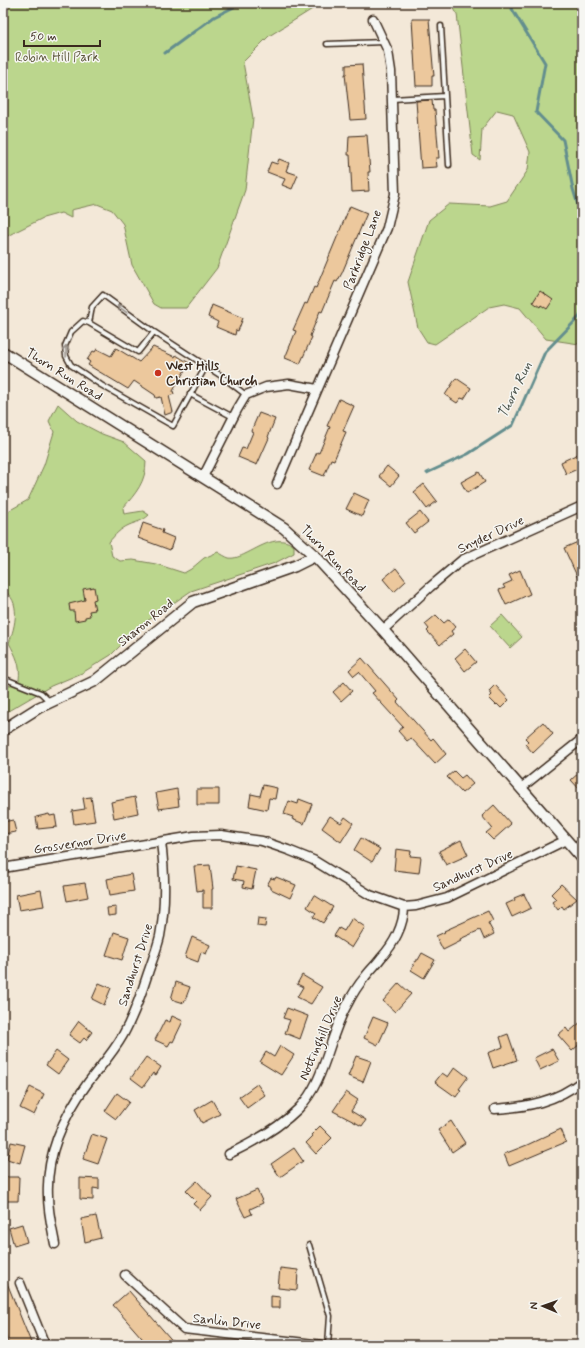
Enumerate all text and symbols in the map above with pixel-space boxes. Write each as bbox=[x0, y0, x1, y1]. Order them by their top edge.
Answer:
scale bar bbox=[24, 22, 100, 48]
text: 50 m bbox=[30, 29, 57, 45]
park label: Robin Hill Park bbox=[15, 49, 99, 66]
street label: Parkridge Lane bbox=[340, 207, 387, 293]
one-way arrow bbox=[117, 305, 128, 313]
street label: Thorn Run Road bbox=[22, 345, 106, 405]
one-way arrow bbox=[62, 345, 70, 358]
place label: West Hills Christian Church bbox=[165, 358, 258, 390]
water label: Thorn Run bbox=[494, 359, 536, 421]
marker: West Hills Christian Church bbox=[153, 368, 163, 378]
street label: Snyder Drive bbox=[455, 512, 527, 558]
street label: Thorn Run Road bbox=[297, 522, 369, 596]
street label: Sharon Road bbox=[114, 595, 178, 651]
street label: Grosvernor Drive bbox=[32, 827, 128, 859]
street label: Sandhurst Drive bbox=[430, 846, 516, 896]
street label: Sandhurst Drive bbox=[115, 921, 157, 1008]
street label: Nottinghill Drive bbox=[296, 993, 348, 1084]
north arrow bbox=[523, 1286, 563, 1326]
text: N bbox=[527, 1302, 541, 1310]
street label: Sanlin Drive bbox=[192, 1310, 262, 1334]

